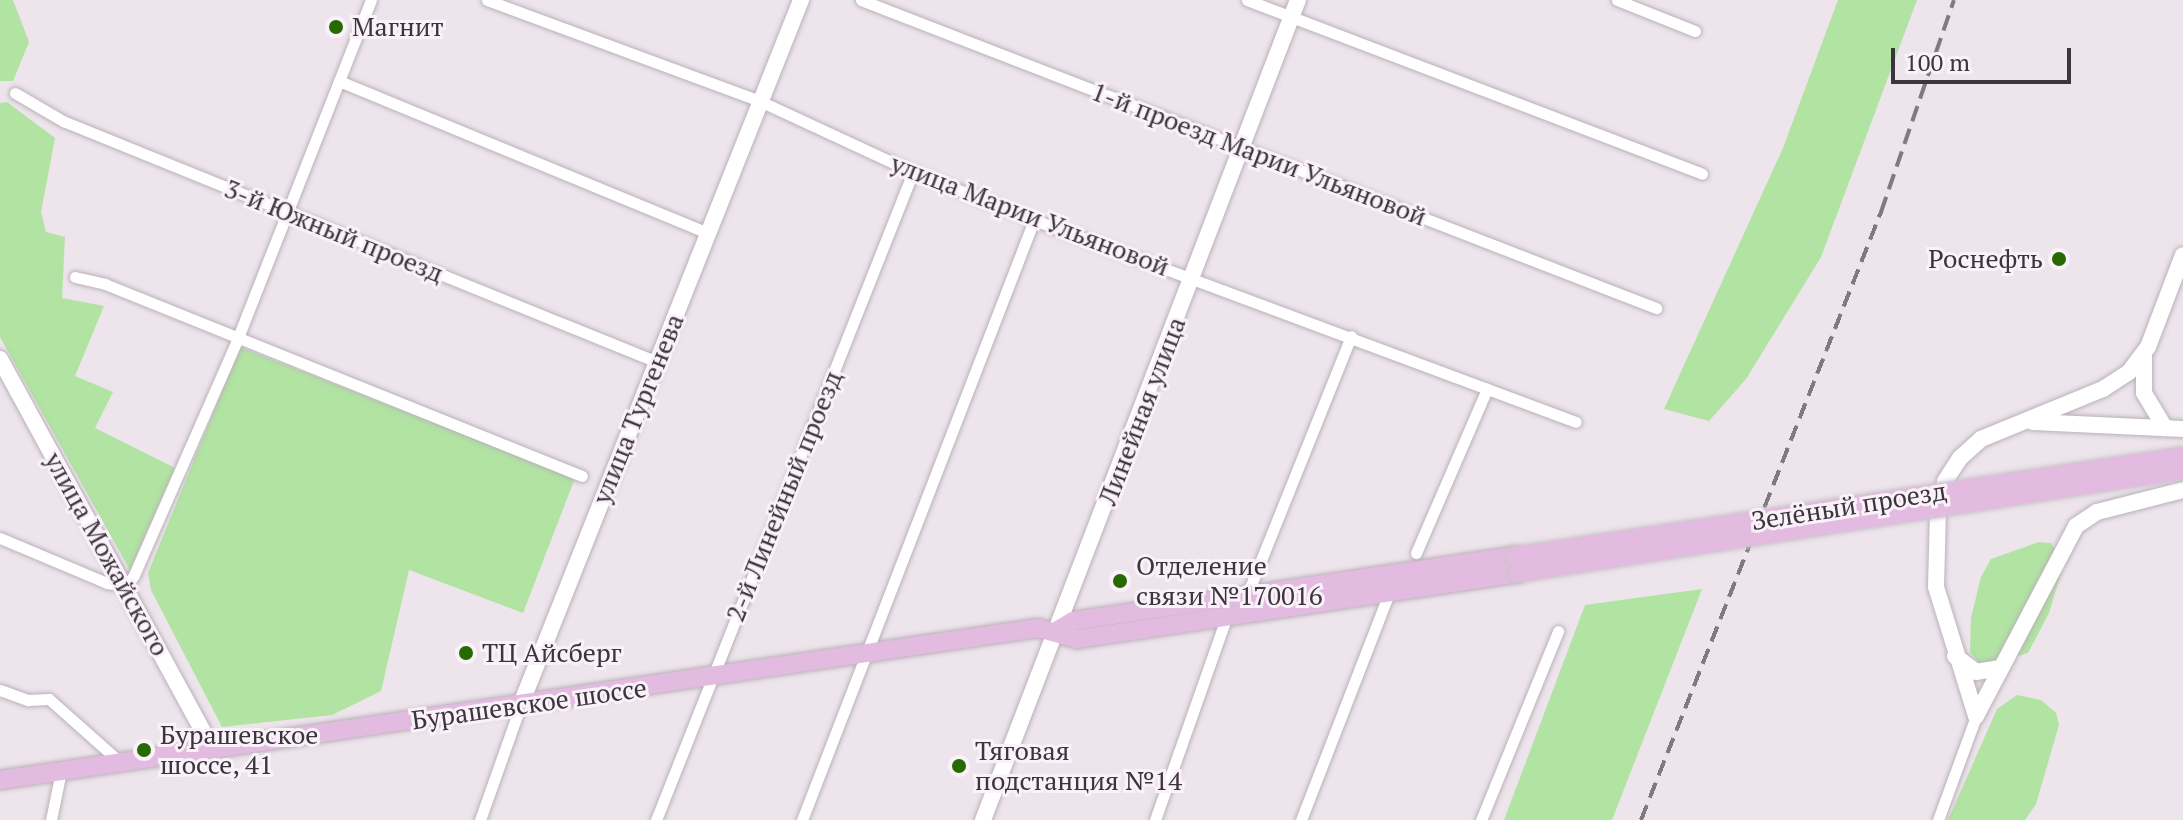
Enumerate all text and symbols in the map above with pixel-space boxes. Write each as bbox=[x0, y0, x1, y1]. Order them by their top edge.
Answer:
place label: Магнит bbox=[352, 11, 444, 43]
marker: Магнит bbox=[327, 18, 345, 36]
scale bar bbox=[1895, 32, 2075, 82]
text: 100 m bbox=[1905, 46, 1970, 78]
street label: 1-й проезд Марии Ульяновой bbox=[1087, 75, 1431, 233]
street label: улица Марии Ульяновой bbox=[886, 147, 1174, 283]
street label: 3-й Южный проезд bbox=[220, 173, 448, 289]
place label: Роснефть bbox=[1928, 243, 2043, 275]
marker: Роснефть bbox=[2050, 250, 2068, 268]
street label: улица Тургенева bbox=[586, 309, 690, 509]
street label: Линейная улица bbox=[1092, 313, 1192, 509]
street label: 2-й Линейный проезд bbox=[719, 366, 849, 626]
street label: улица Можайского bbox=[38, 447, 176, 661]
street label: Зелёный проезд bbox=[1749, 475, 1949, 537]
place label: Отделение связи №170016 bbox=[1136, 550, 1323, 612]
marker: Отделение связи №170016 bbox=[1111, 572, 1129, 590]
place label: ТЦ Айсберг bbox=[482, 637, 622, 669]
marker: ТЦ Айсберг bbox=[457, 644, 475, 662]
street label: Бурашевское шоссе bbox=[409, 672, 649, 736]
place label: Бурашевское шоссе, 41 bbox=[160, 719, 318, 780]
place label: Тяговая подстанция №14 bbox=[975, 735, 1182, 796]
marker: Бурашевское шоссе, 41 bbox=[135, 741, 153, 759]
marker: Тяговая подстанция №14 bbox=[950, 757, 968, 775]

